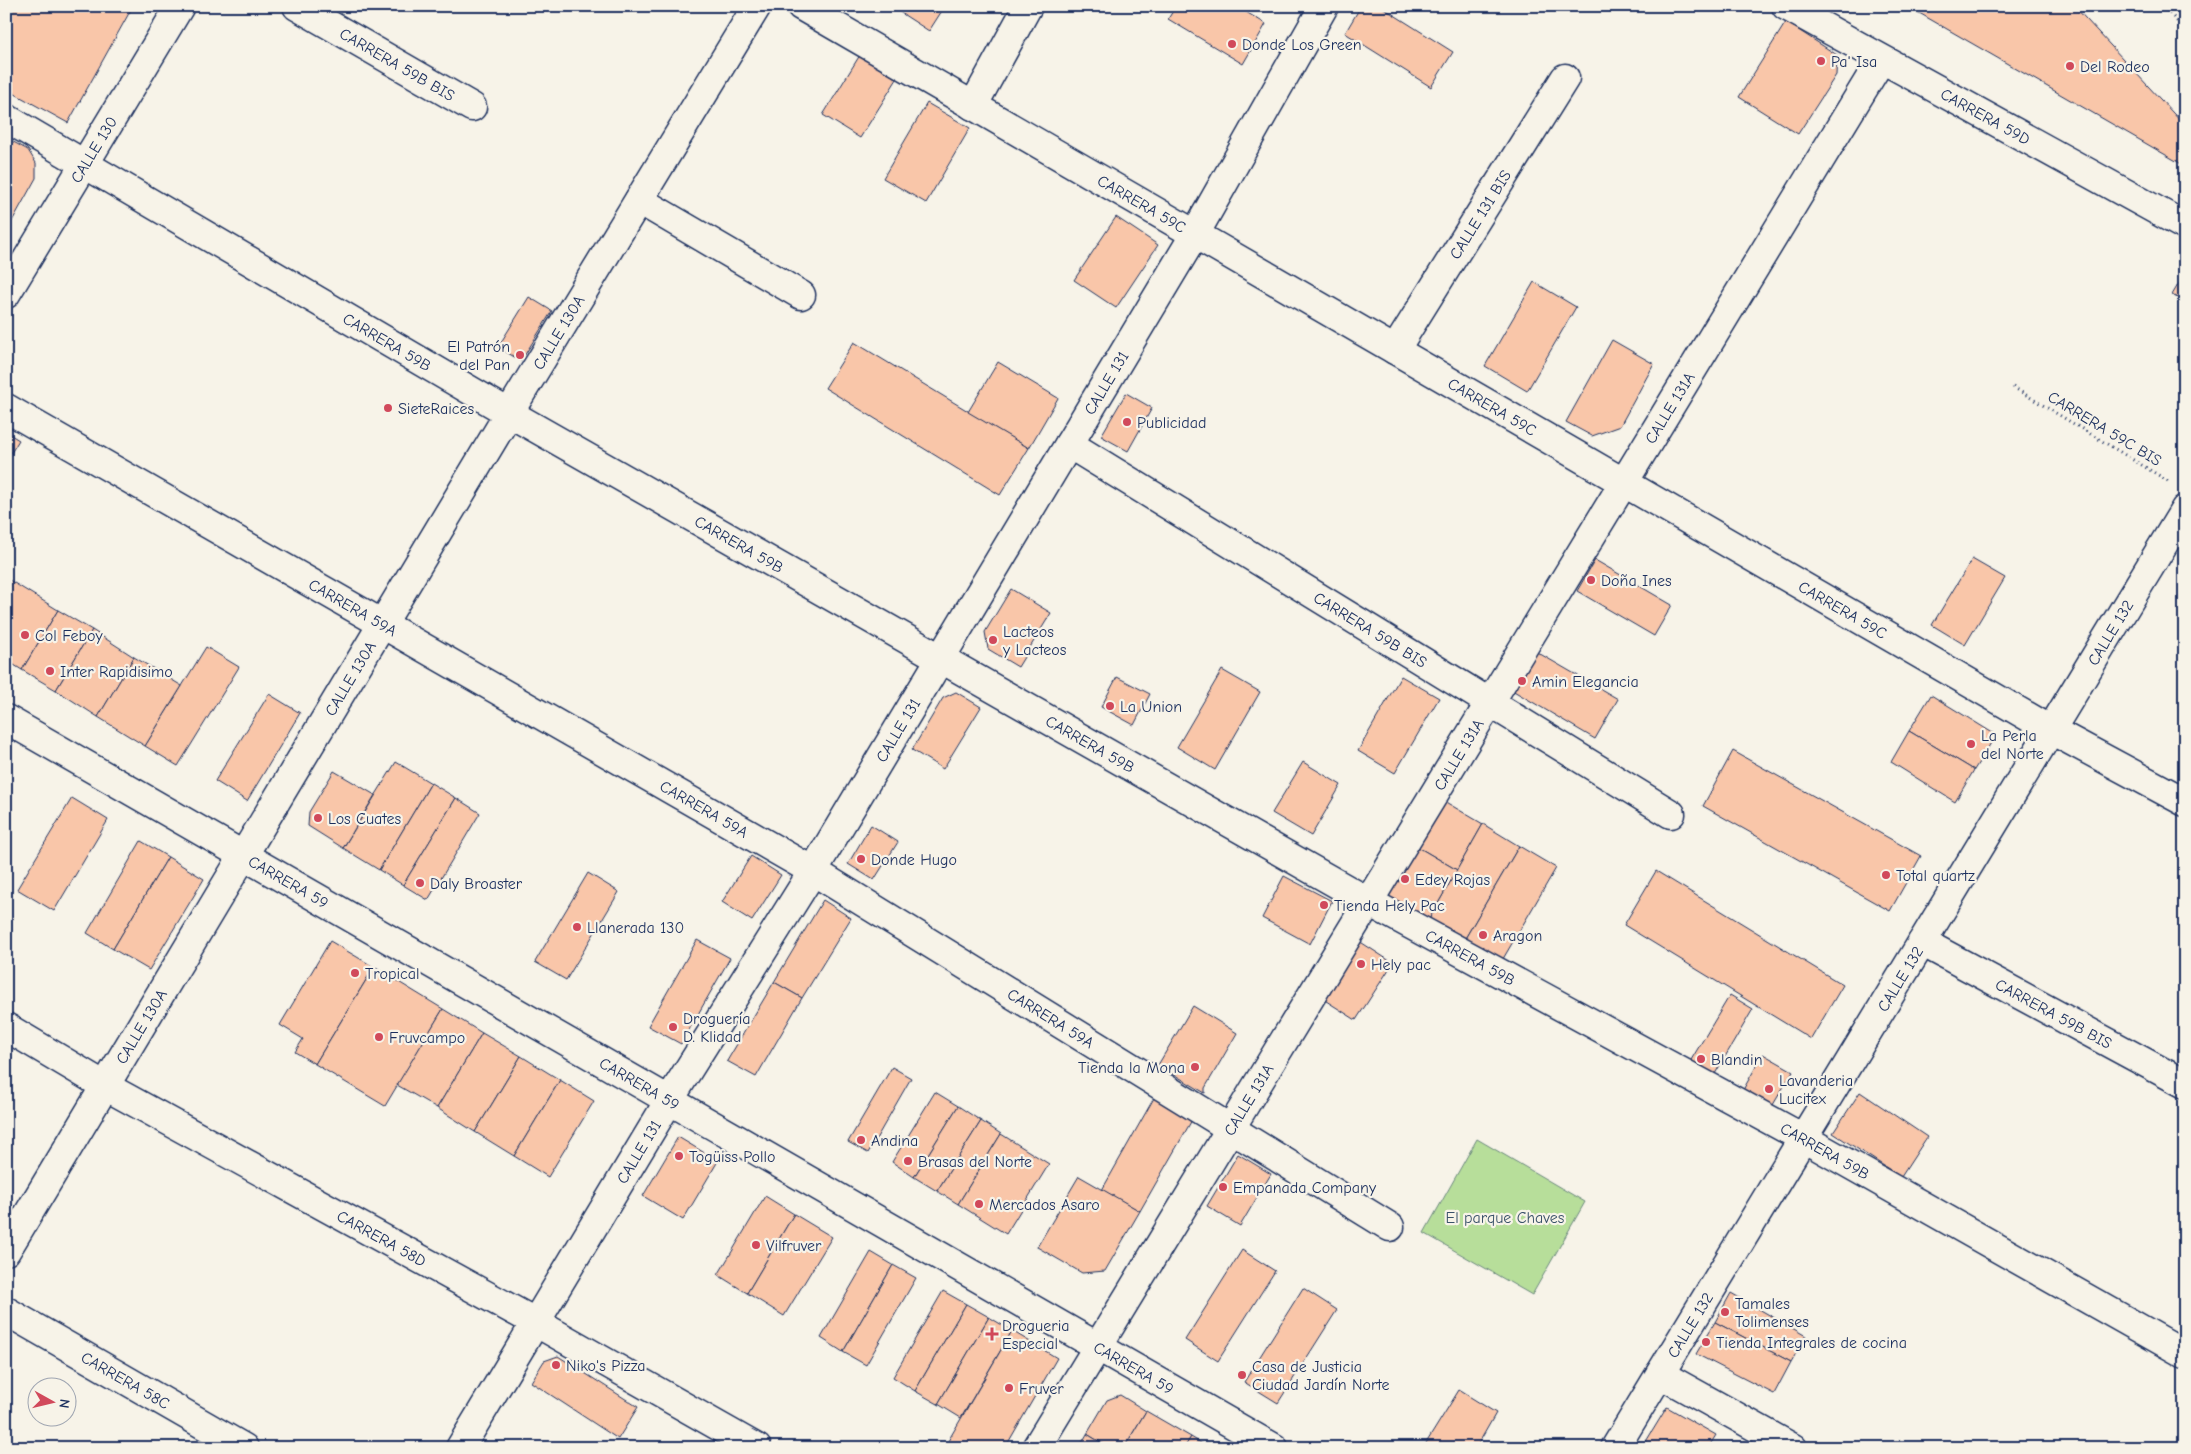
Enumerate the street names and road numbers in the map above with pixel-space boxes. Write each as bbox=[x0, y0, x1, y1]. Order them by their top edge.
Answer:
street label: CARRERA 59B BIS bbox=[336, 25, 458, 105]
street label: CARRERA 59D bbox=[1937, 85, 2033, 149]
street label: CALLE 130 bbox=[67, 113, 121, 186]
street label: CALLE 131 BIS bbox=[1446, 167, 1515, 263]
street label: CARRERA 59C bbox=[1094, 172, 1189, 237]
street label: CALLE 130A bbox=[530, 292, 589, 373]
street label: CARRERA 59B bbox=[339, 310, 434, 375]
street label: CALLE 131 bbox=[1081, 348, 1133, 418]
street label: CALLE 131A bbox=[1642, 369, 1699, 447]
street label: CARRERA 59C bbox=[1445, 375, 1539, 440]
street label: CARRERA 59C BIS bbox=[2044, 388, 2165, 470]
street label: CARRERA 59B bbox=[691, 512, 786, 577]
street label: CARRERA 59A bbox=[305, 576, 400, 640]
street label: CARRERA 59C bbox=[1795, 578, 1890, 643]
street label: CARRERA 59B BIS bbox=[1310, 589, 1430, 672]
street label: CALLE 132 bbox=[2084, 597, 2138, 669]
street label: CALLE 130A bbox=[321, 638, 380, 719]
street label: CALLE 131 bbox=[873, 695, 924, 765]
street label: CARRERA 59B bbox=[1042, 712, 1138, 777]
street label: CALLE 131A bbox=[1431, 716, 1488, 794]
street label: CARRERA 59A bbox=[657, 777, 751, 842]
street label: CARRERA 59 bbox=[245, 852, 331, 912]
street label: CARRERA 59B bbox=[1422, 926, 1518, 990]
street label: CALLE 132 bbox=[1874, 943, 1927, 1015]
street label: CARRERA 59B BIS bbox=[1992, 975, 2115, 1053]
street label: CARRERA 59A bbox=[1004, 985, 1097, 1052]
street label: CALLE 130A bbox=[112, 986, 171, 1067]
street label: CARRERA 59 bbox=[596, 1054, 682, 1114]
street label: CALLE 131A bbox=[1220, 1061, 1278, 1139]
street label: CALLE 131 bbox=[613, 1117, 665, 1187]
street label: CARRERA 59B bbox=[1777, 1119, 1872, 1184]
street label: CARRERA 58D bbox=[334, 1207, 429, 1271]
street label: CALLE 132 bbox=[1664, 1290, 1717, 1361]
street label: CARRERA 59 bbox=[1090, 1338, 1177, 1398]
street label: CARRERA 58C bbox=[78, 1348, 173, 1413]

